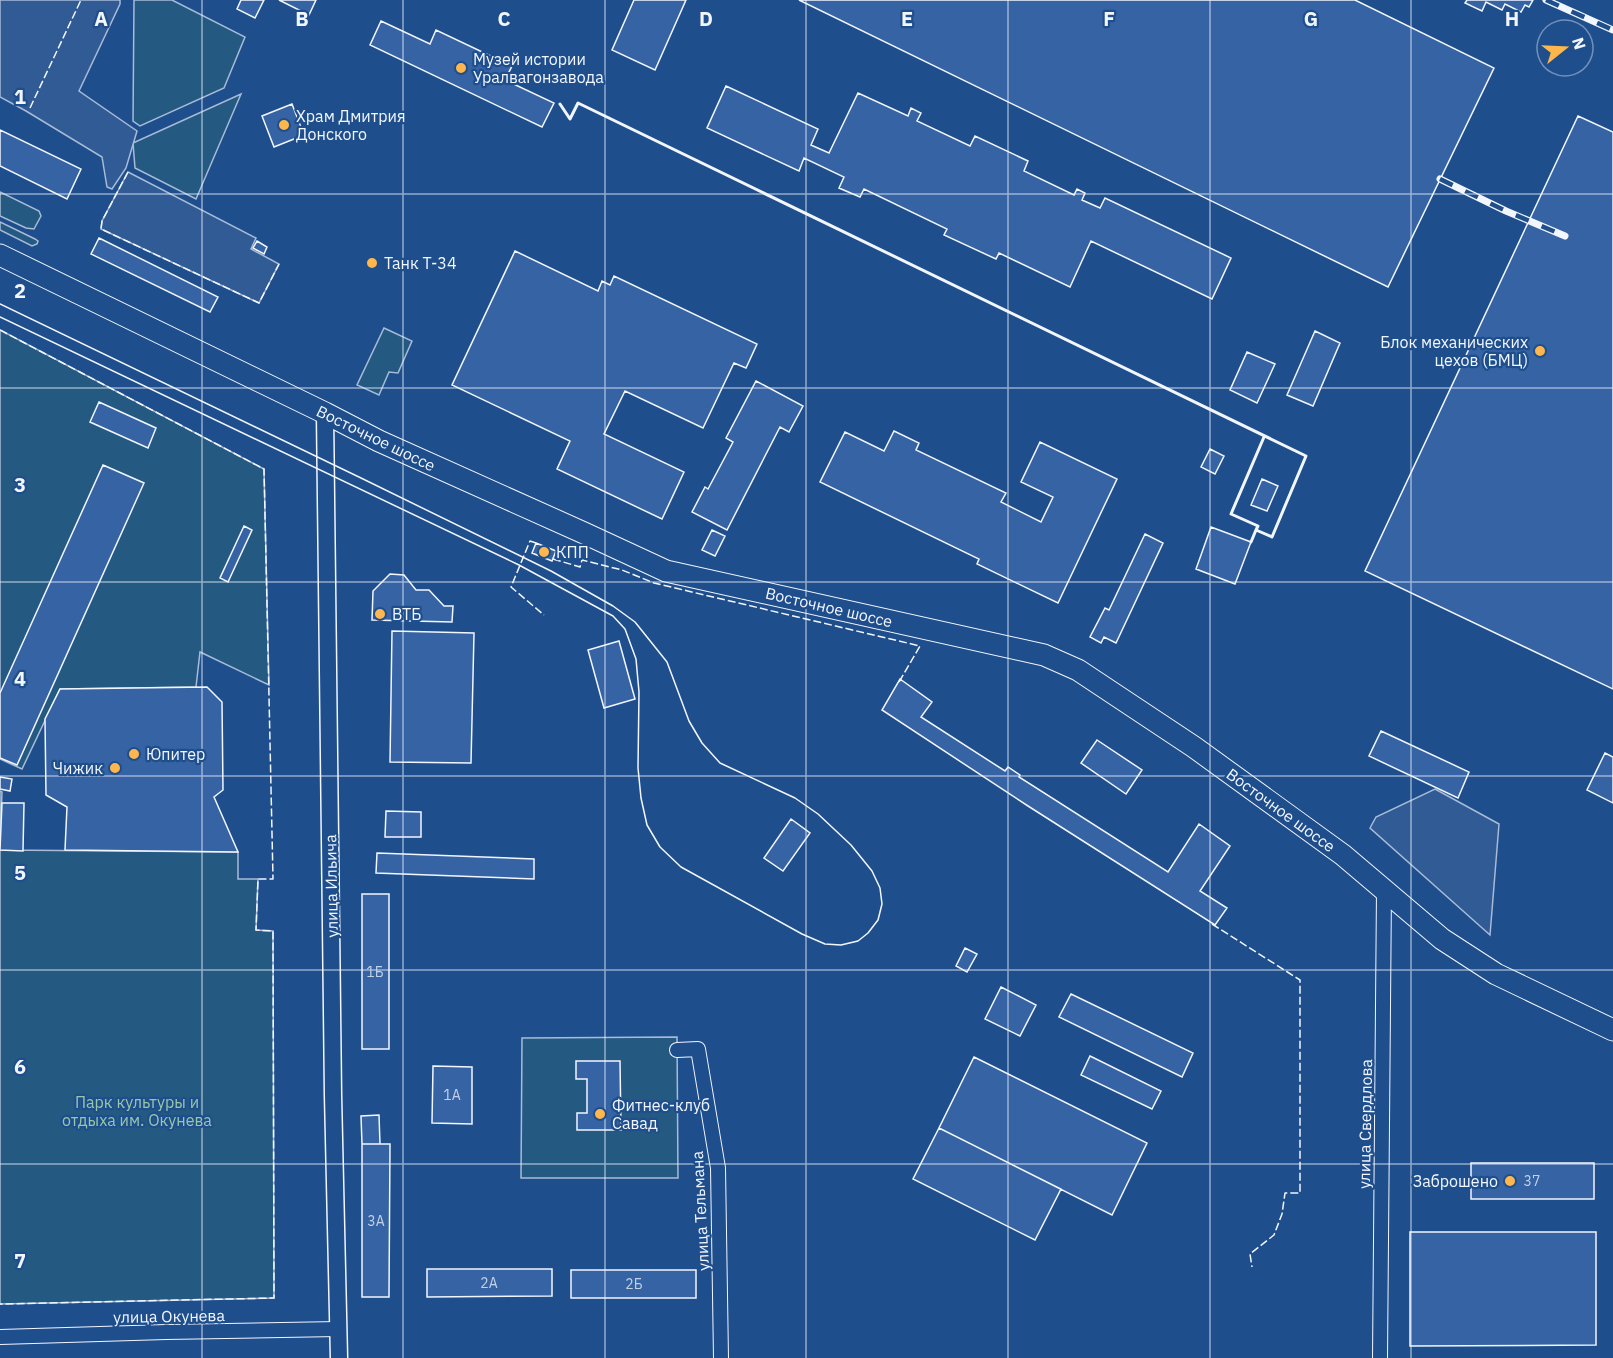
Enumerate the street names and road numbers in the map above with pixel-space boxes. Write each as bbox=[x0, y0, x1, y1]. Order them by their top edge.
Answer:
street label: Восточное шоссе bbox=[313, 401, 439, 476]
street label: Восточное шоссе bbox=[764, 583, 895, 631]
street label: Восточное шоссе bbox=[1223, 764, 1340, 856]
street label: улица Ильича bbox=[320, 834, 342, 938]
street label: улица Свердлова bbox=[1354, 1058, 1376, 1189]
street label: улица Тельмана bbox=[687, 1150, 713, 1271]
street label: улица Окунева bbox=[113, 1305, 226, 1327]

